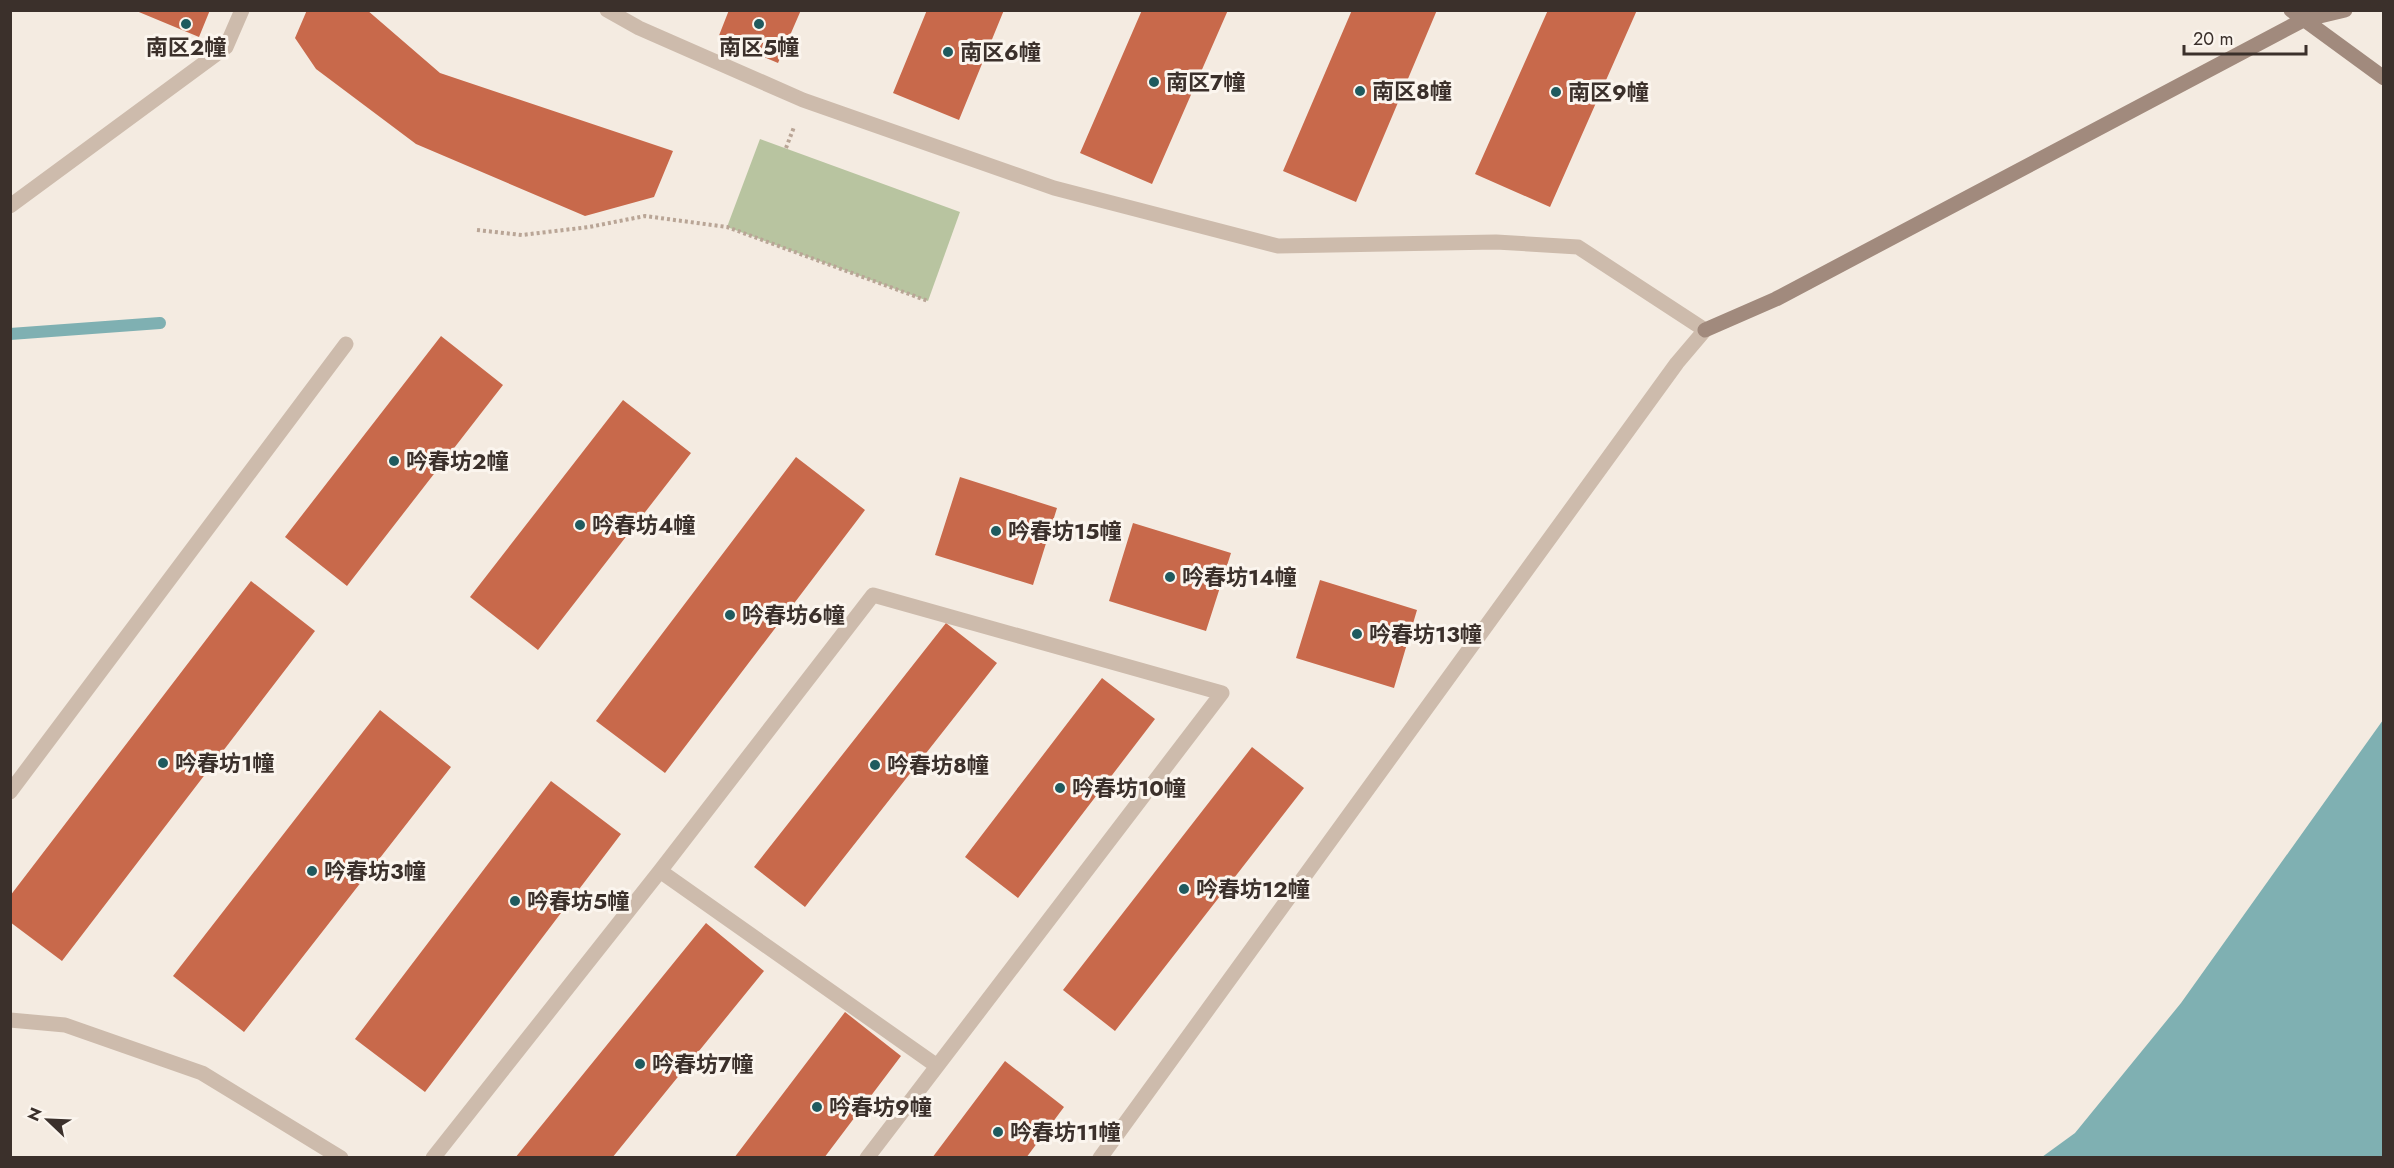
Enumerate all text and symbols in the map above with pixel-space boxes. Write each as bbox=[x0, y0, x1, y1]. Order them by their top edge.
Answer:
marker: 南区2幢 bbox=[179, 17, 193, 31]
marker: 南区5幢 bbox=[752, 17, 766, 31]
scale bar bbox=[2184, 18, 2306, 56]
text: 20 m bbox=[2193, 26, 2233, 52]
place label: 南区2幢 bbox=[146, 31, 226, 63]
place label: 南区5幢 bbox=[719, 31, 799, 63]
place label: 南区6幢 bbox=[960, 36, 1041, 68]
marker: 南区6幢 bbox=[941, 45, 955, 59]
place label: 南区7幢 bbox=[1166, 66, 1245, 98]
marker: 南区7幢 bbox=[1147, 75, 1161, 89]
place label: 南区8幢 bbox=[1372, 75, 1452, 107]
place label: 南区9幢 bbox=[1568, 76, 1649, 108]
marker: 南区8幢 bbox=[1353, 84, 1367, 98]
marker: 南区9幢 bbox=[1549, 85, 1563, 99]
place label: 吟春坊2幢 bbox=[406, 445, 508, 477]
marker: 吟春坊2幢 bbox=[387, 454, 401, 468]
place label: 吟春坊4幢 bbox=[592, 509, 695, 541]
place label: 吟春坊15幢 bbox=[1008, 515, 1121, 547]
marker: 吟春坊4幢 bbox=[573, 518, 587, 532]
marker: 吟春坊15幢 bbox=[989, 524, 1003, 538]
place label: 吟春坊14幢 bbox=[1182, 561, 1297, 593]
marker: 吟春坊14幢 bbox=[1163, 570, 1177, 584]
place label: 吟春坊6幢 bbox=[742, 599, 845, 631]
marker: 吟春坊6幢 bbox=[723, 608, 737, 622]
place label: 吟春坊13幢 bbox=[1369, 618, 1482, 650]
marker: 吟春坊13幢 bbox=[1350, 627, 1364, 641]
place label: 吟春坊1幢 bbox=[175, 747, 274, 779]
place label: 吟春坊8幢 bbox=[887, 749, 989, 781]
marker: 吟春坊1幢 bbox=[156, 756, 170, 770]
marker: 吟春坊8幢 bbox=[868, 758, 882, 772]
place label: 吟春坊10幢 bbox=[1072, 772, 1186, 804]
marker: 吟春坊10幢 bbox=[1053, 781, 1067, 795]
place label: 吟春坊3幢 bbox=[324, 855, 426, 887]
marker: 吟春坊3幢 bbox=[305, 864, 319, 878]
place label: 吟春坊12幢 bbox=[1196, 873, 1310, 905]
marker: 吟春坊12幢 bbox=[1177, 882, 1191, 896]
place label: 吟春坊5幢 bbox=[527, 885, 629, 917]
marker: 吟春坊5幢 bbox=[508, 894, 522, 908]
place label: 吟春坊7幢 bbox=[652, 1048, 753, 1080]
marker: 吟春坊7幢 bbox=[633, 1057, 647, 1071]
north arrow bbox=[18, 1090, 78, 1150]
place label: 吟春坊9幢 bbox=[829, 1091, 932, 1123]
marker: 吟春坊9幢 bbox=[810, 1100, 824, 1114]
text: N bbox=[22, 1104, 48, 1125]
place label: 吟春坊11幢 bbox=[1010, 1116, 1120, 1148]
marker: 吟春坊11幢 bbox=[991, 1125, 1005, 1139]

